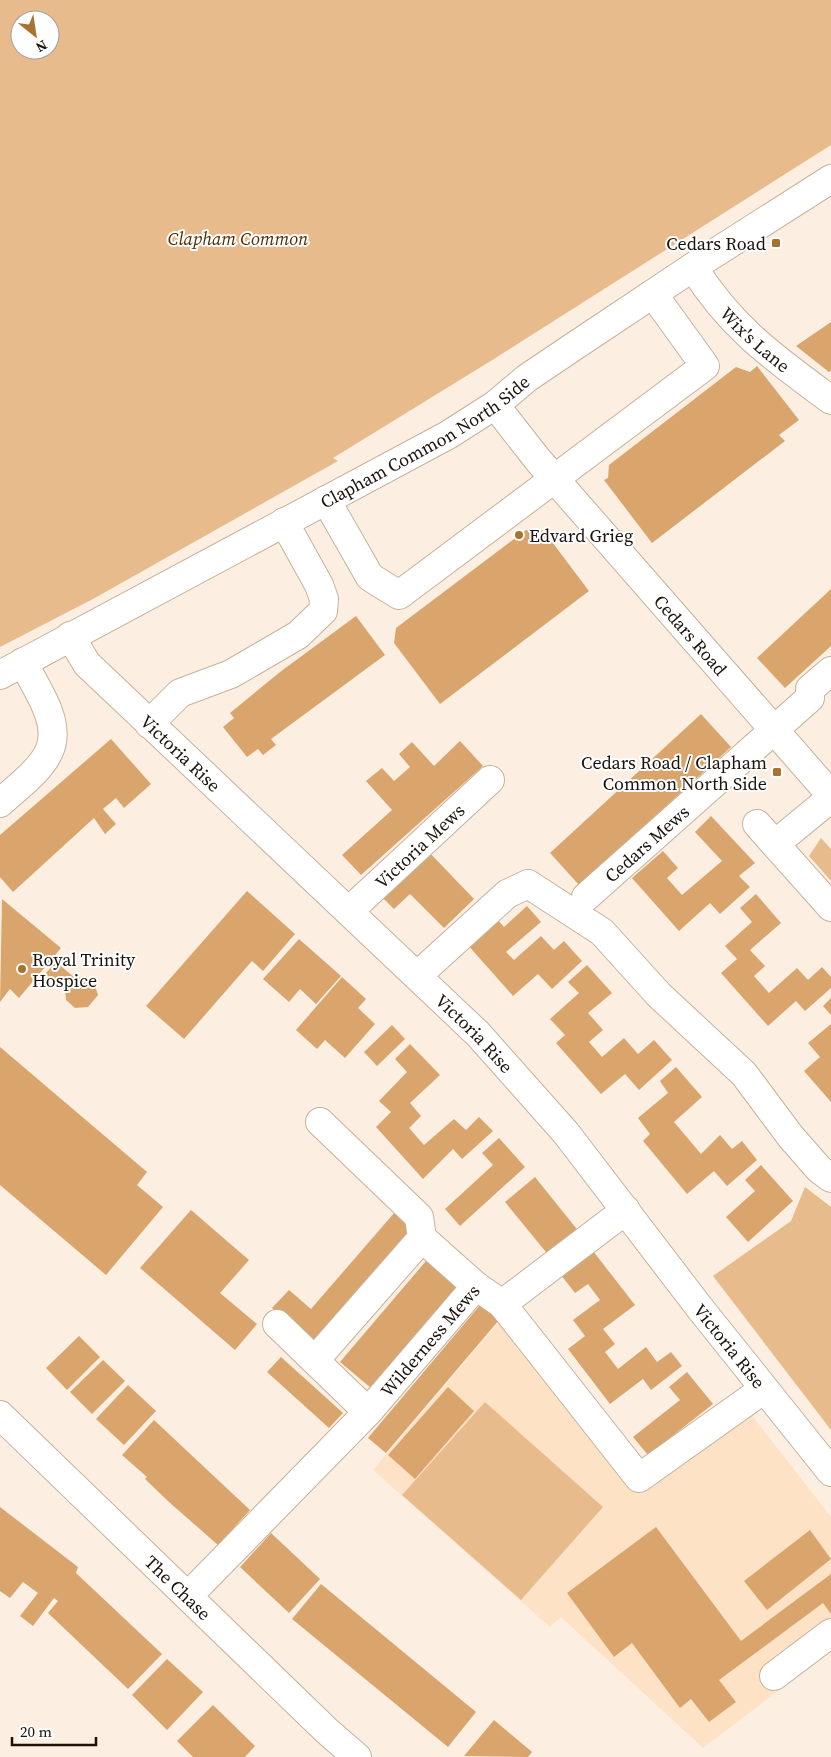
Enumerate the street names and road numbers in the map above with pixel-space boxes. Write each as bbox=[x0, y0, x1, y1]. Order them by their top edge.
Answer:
street label: Wix's Lane bbox=[715, 301, 795, 378]
street label: Clapham Common North Side bbox=[316, 369, 535, 514]
street label: Cedars Road bbox=[649, 589, 733, 681]
street label: Victoria Rise bbox=[135, 709, 227, 797]
street label: Victoria Mews bbox=[369, 798, 470, 894]
street label: Cedars Mews bbox=[599, 799, 694, 888]
street label: Victoria Rise bbox=[430, 988, 519, 1078]
street label: Wilderness Mews bbox=[374, 1278, 485, 1402]
street label: Victoria Rise bbox=[688, 1298, 772, 1393]
street label: The Chase bbox=[140, 1549, 217, 1625]

